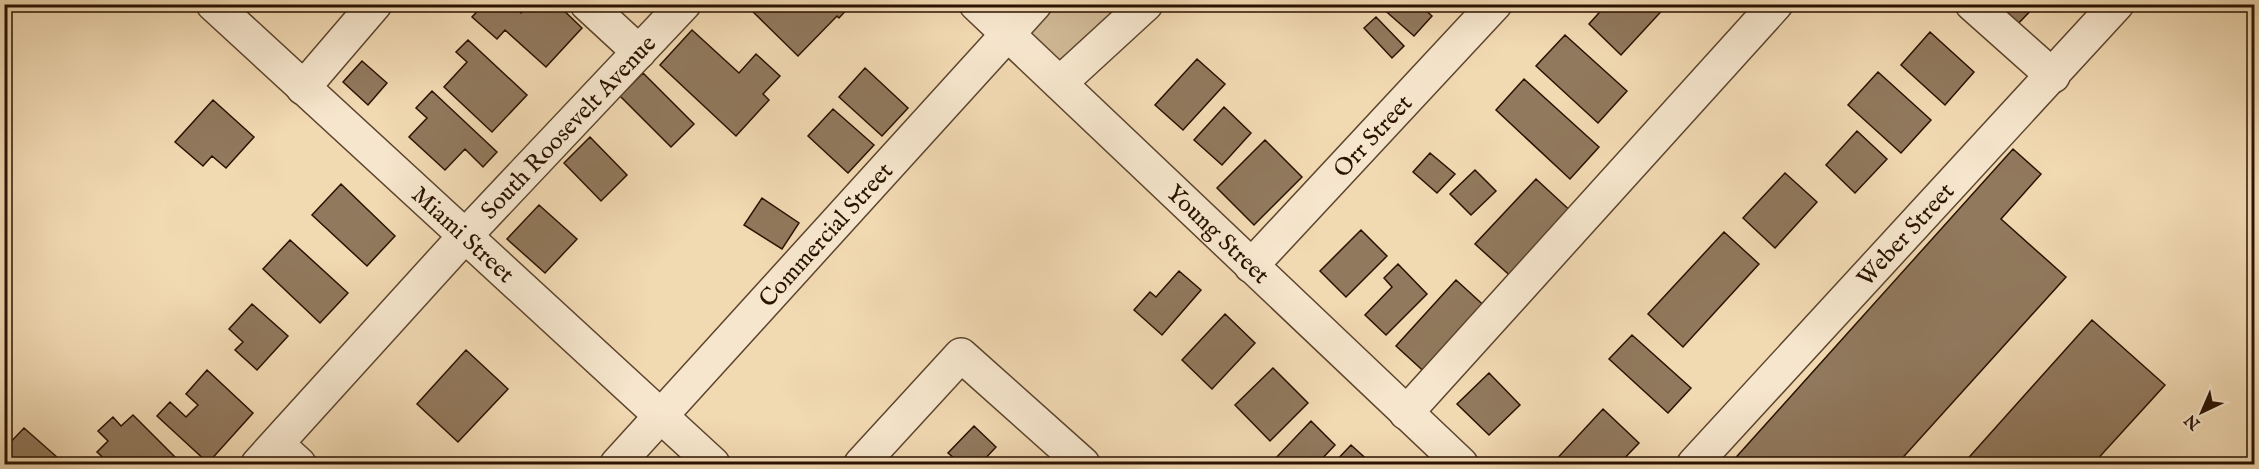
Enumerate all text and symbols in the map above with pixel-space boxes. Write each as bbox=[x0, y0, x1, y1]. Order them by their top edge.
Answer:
street label: South Roosevelt Avenue bbox=[475, 29, 664, 227]
street label: Orr Street bbox=[1327, 89, 1420, 185]
street label: Commercial Street bbox=[753, 157, 900, 315]
street label: Weber Street bbox=[1851, 177, 1962, 294]
street label: Young Street bbox=[1159, 179, 1275, 291]
street label: Miami Street bbox=[404, 180, 520, 290]
north arrow bbox=[2172, 382, 2232, 442]
text: N bbox=[2181, 409, 2206, 434]

